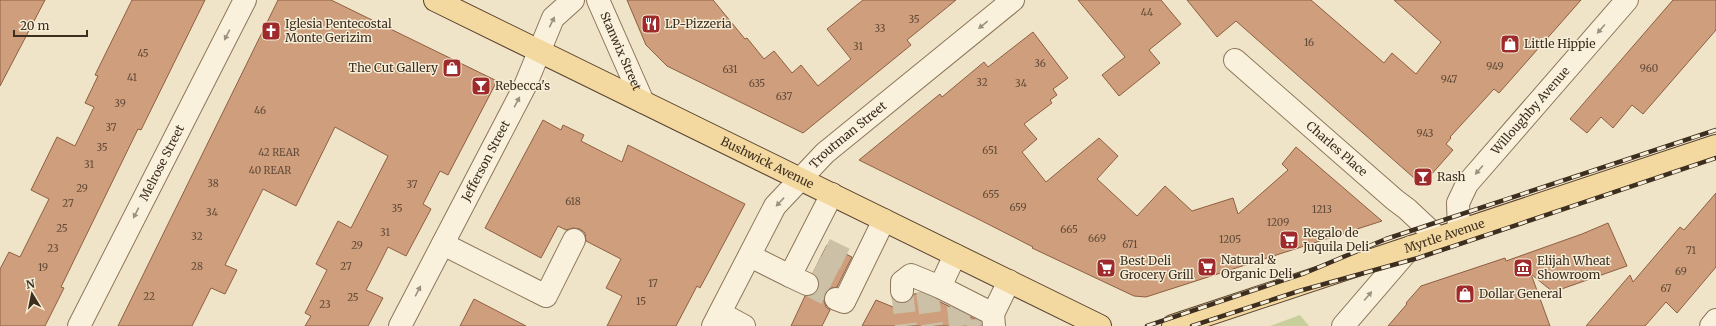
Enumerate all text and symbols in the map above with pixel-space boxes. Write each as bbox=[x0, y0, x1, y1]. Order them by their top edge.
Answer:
house number: 44 bbox=[1141, 6, 1153, 19]
street label: Stanwix Street bbox=[597, 9, 645, 93]
scale bar bbox=[14, 12, 87, 38]
restaurant icon: LP-Pizzeria bbox=[640, 13, 662, 35]
house number: 35 bbox=[908, 13, 920, 26]
place label: Iglesia Pentecostal Monte Gerizim bbox=[285, 16, 392, 45]
place label: LP-Pizzeria bbox=[665, 16, 732, 31]
one-way arrow bbox=[549, 17, 555, 28]
text: 20 m bbox=[20, 18, 49, 33]
church icon: Iglesia Pentecostal Monte Gerizim bbox=[260, 20, 282, 42]
one-way arrow bbox=[978, 20, 988, 29]
house number: 33 bbox=[875, 22, 886, 35]
one-way arrow bbox=[1597, 24, 1606, 35]
one-way arrow bbox=[224, 29, 230, 41]
shop icon: Little Hippie bbox=[1499, 33, 1521, 55]
house number: 16 bbox=[1304, 36, 1314, 49]
place label: Little Hippie bbox=[1524, 36, 1595, 51]
house number: 31 bbox=[853, 40, 863, 53]
house number: 45 bbox=[137, 47, 149, 60]
shop icon: The Cut Gallery bbox=[441, 57, 463, 79]
house number: 36 bbox=[1034, 57, 1046, 70]
place label: The Cut Gallery bbox=[349, 60, 438, 75]
house number: 949 bbox=[1486, 60, 1504, 73]
house number: 960 bbox=[1640, 62, 1658, 75]
house number: 631 bbox=[722, 63, 738, 76]
street label: Willoughby Avenue bbox=[1487, 63, 1573, 158]
house number: 41 bbox=[127, 71, 137, 84]
house number: 947 bbox=[1441, 73, 1458, 86]
bar icon: Rebecca's bbox=[470, 75, 492, 97]
house number: 32 bbox=[976, 76, 988, 89]
house number: 635 bbox=[749, 77, 765, 90]
house number: 34 bbox=[1015, 77, 1027, 90]
place label: Rebecca's bbox=[495, 78, 550, 93]
house number: 637 bbox=[776, 90, 793, 103]
one-way arrow bbox=[514, 96, 520, 108]
house number: 39 bbox=[114, 97, 126, 110]
street label: Troutman Street bbox=[806, 98, 889, 172]
house number: 46 bbox=[254, 104, 266, 117]
street label: Jefferson Street bbox=[458, 118, 513, 205]
street label: Charles Place bbox=[1303, 118, 1371, 179]
house number: 37 bbox=[105, 121, 117, 134]
street label: Melrose Street bbox=[136, 122, 187, 203]
house number: 943 bbox=[1417, 127, 1434, 140]
street label: Bushwick Avenue bbox=[719, 133, 816, 192]
house number: 35 bbox=[96, 141, 108, 154]
house number: 651 bbox=[982, 144, 998, 157]
house number: 42 REAR bbox=[258, 146, 300, 159]
house number: 31 bbox=[84, 158, 94, 171]
house number: 40 REAR bbox=[249, 164, 291, 177]
one-way arrow bbox=[1475, 164, 1484, 175]
bar icon: Rash bbox=[1412, 166, 1434, 188]
place label: Rash bbox=[1437, 169, 1466, 184]
house number: 38 bbox=[207, 177, 219, 190]
house number: 37 bbox=[406, 178, 418, 191]
house number: 29 bbox=[76, 182, 88, 195]
house number: 655 bbox=[983, 188, 1000, 201]
house number: 618 bbox=[565, 195, 581, 208]
house number: 27 bbox=[62, 197, 74, 210]
one-way arrow bbox=[775, 197, 784, 207]
house number: 659 bbox=[1009, 201, 1027, 214]
house number: 35 bbox=[391, 202, 403, 215]
house number: 1213 bbox=[1312, 203, 1332, 216]
house number: 34 bbox=[206, 206, 218, 219]
one-way arrow bbox=[133, 207, 140, 219]
street label: Myrtle Avenue bbox=[1402, 215, 1486, 256]
house number: 1209 bbox=[1267, 216, 1289, 229]
house number: 25 bbox=[56, 222, 68, 235]
house number: 665 bbox=[1060, 223, 1078, 236]
place label: Regalo de Juquila Deli bbox=[1302, 225, 1369, 254]
house number: 31 bbox=[380, 226, 390, 239]
supermarket icon: Regalo de Juquila Deli bbox=[1278, 229, 1300, 251]
house number: 32 bbox=[191, 230, 203, 243]
house number: 669 bbox=[1088, 232, 1106, 245]
house number: 1205 bbox=[1219, 233, 1241, 246]
house number: 671 bbox=[1122, 238, 1138, 251]
house number: 29 bbox=[351, 239, 363, 252]
house number: 23 bbox=[47, 242, 59, 255]
house number: 71 bbox=[1686, 244, 1696, 257]
place label: Natural & Organic Deli bbox=[1221, 252, 1292, 281]
place label: Best Deli Grocery Grill bbox=[1120, 253, 1194, 282]
place label: Elijah Wheat Showroom bbox=[1537, 253, 1611, 282]
supermarket icon: Natural & Organic Deli bbox=[1196, 256, 1218, 278]
supermarket icon: Best Deli Grocery Grill bbox=[1095, 257, 1117, 279]
museum icon: Elijah Wheat Showroom bbox=[1512, 257, 1534, 279]
house number: 28 bbox=[191, 260, 203, 273]
house number: 27 bbox=[340, 260, 352, 273]
house number: 19 bbox=[38, 261, 48, 274]
house number: 69 bbox=[1675, 265, 1687, 278]
north arrow bbox=[12, 274, 52, 314]
text: N bbox=[25, 276, 36, 292]
house number: 17 bbox=[648, 277, 658, 290]
house number: 67 bbox=[1661, 282, 1672, 295]
shop icon: Dollar General bbox=[1454, 283, 1476, 305]
one-way arrow bbox=[415, 286, 421, 297]
place label: Dollar General bbox=[1479, 286, 1563, 301]
house number: 22 bbox=[143, 290, 155, 303]
house number: 25 bbox=[347, 291, 359, 304]
one-way arrow bbox=[1364, 291, 1373, 302]
house number: 15 bbox=[636, 295, 646, 308]
house number: 23 bbox=[319, 298, 331, 311]

